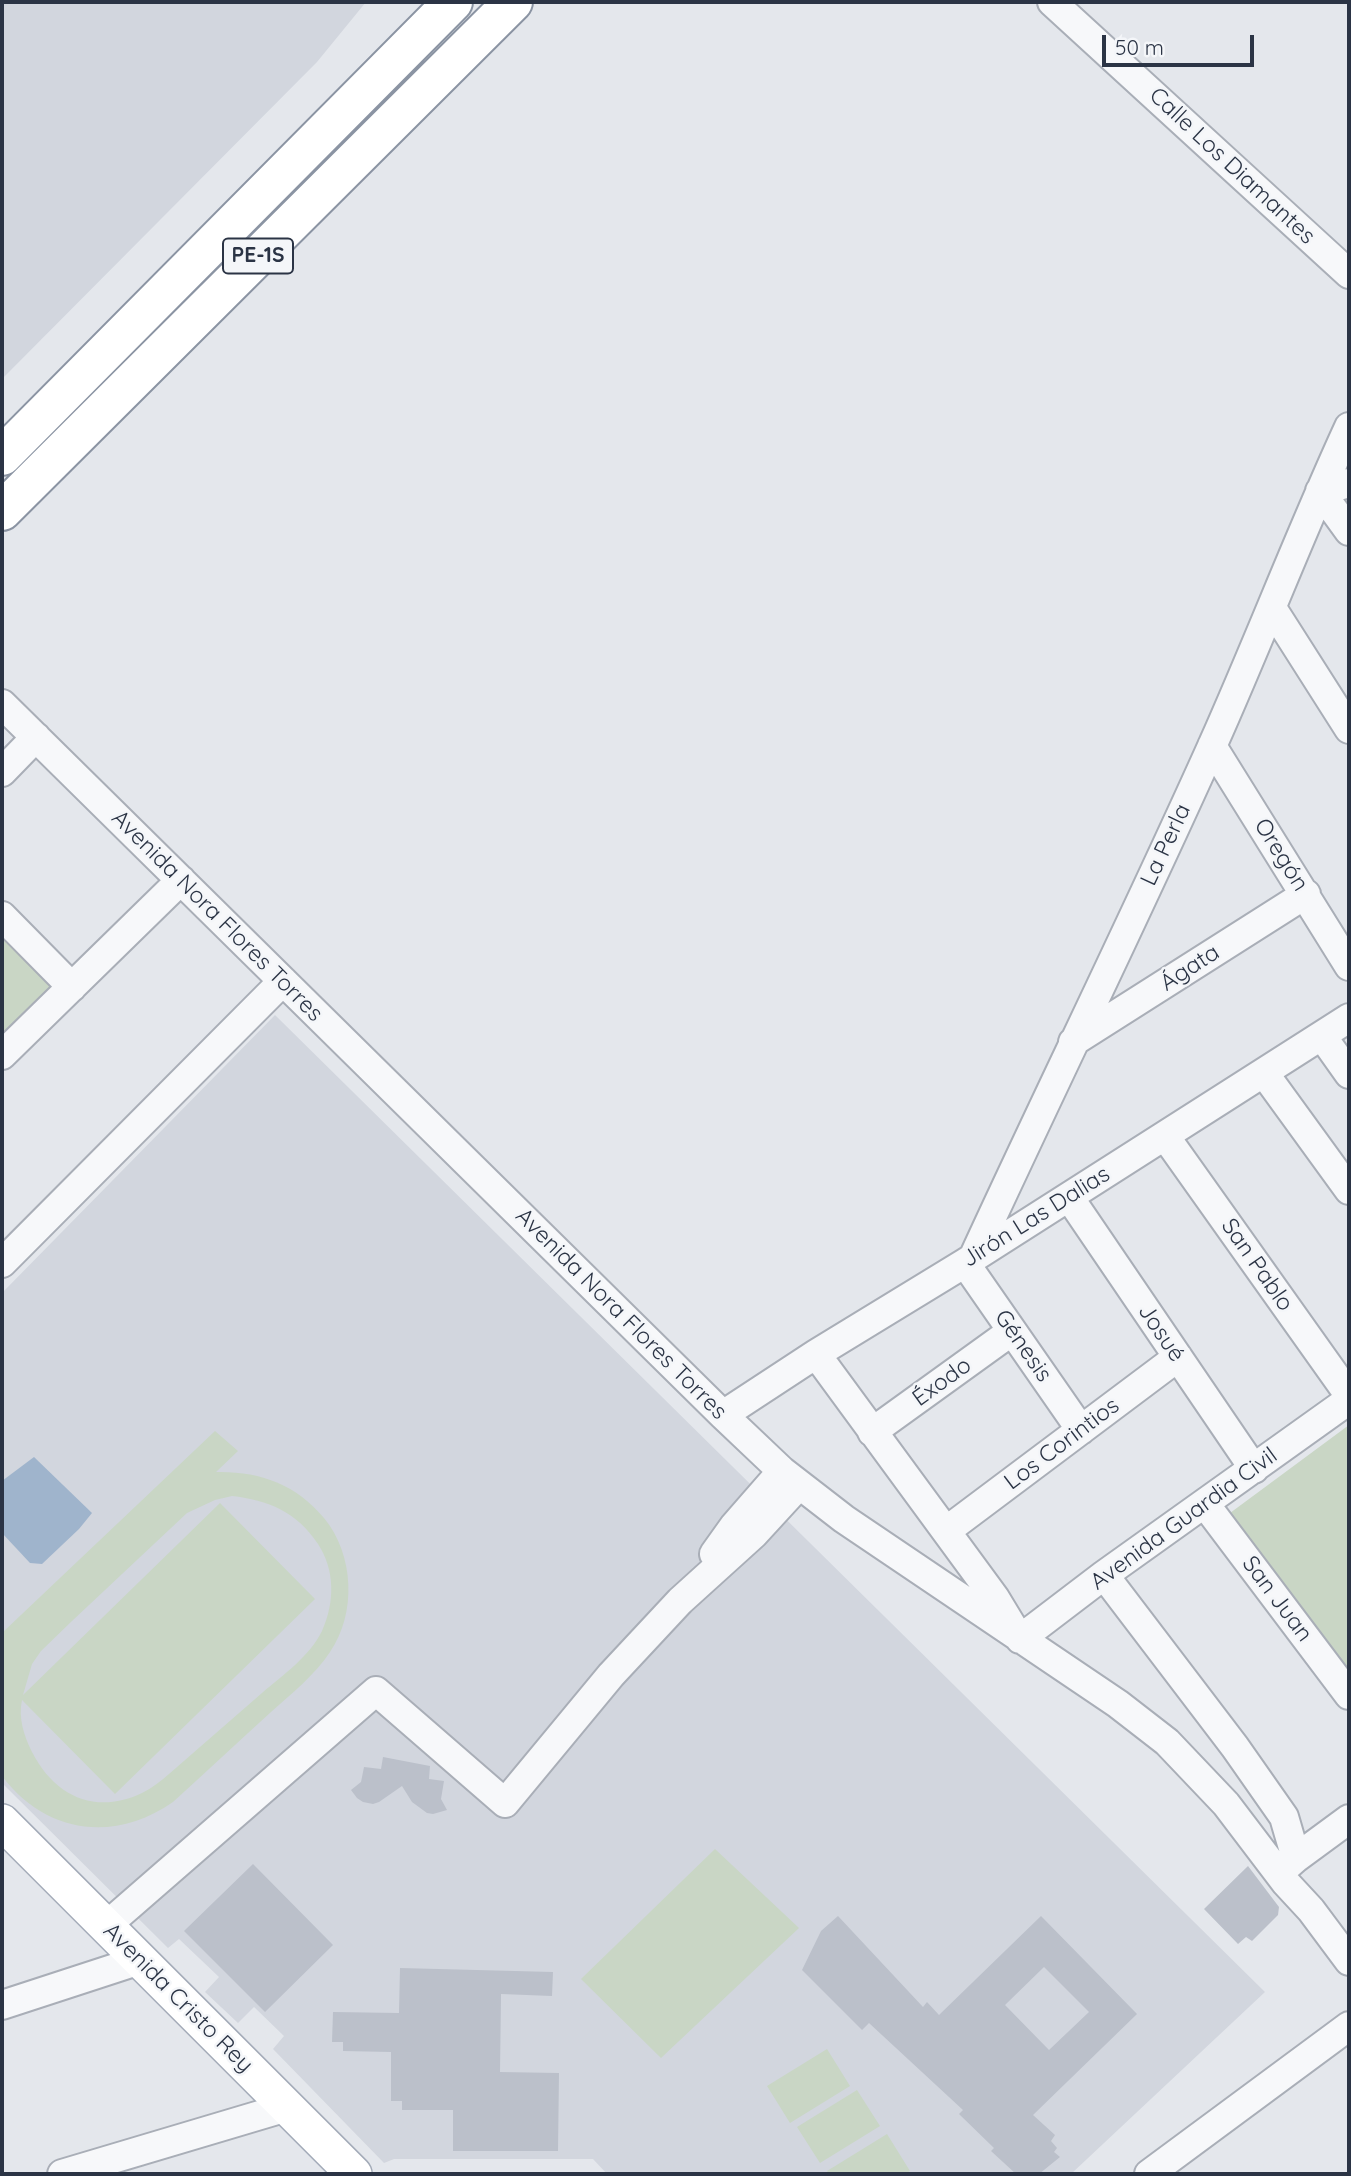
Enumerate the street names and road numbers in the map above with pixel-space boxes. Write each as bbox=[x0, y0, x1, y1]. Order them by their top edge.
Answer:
street label: Calle Los Diamantes bbox=[1143, 82, 1321, 250]
road number: PE-1S bbox=[223, 238, 293, 274]
street label: La Perla bbox=[1135, 800, 1197, 890]
street label: Avenida Nora Flores Torres bbox=[106, 805, 328, 1027]
street label: Oregón bbox=[1248, 814, 1314, 896]
street label: Ágata bbox=[1155, 939, 1225, 997]
street label: Jirón Las Dalias bbox=[957, 1161, 1115, 1273]
street label: Avenida Nora Flores Torres bbox=[510, 1203, 732, 1425]
street label: San Pablo bbox=[1215, 1213, 1299, 1317]
street label: Josué bbox=[1132, 1299, 1190, 1367]
street label: Génesis bbox=[988, 1305, 1058, 1387]
street label: Éxodo bbox=[907, 1352, 977, 1412]
street label: Los Corintios bbox=[999, 1392, 1125, 1496]
street label: Avenida Guardia Civil bbox=[1085, 1442, 1283, 1596]
street label: San Juan bbox=[1236, 1551, 1318, 1647]
street label: Avenida Cristo Rey bbox=[97, 1917, 259, 2079]

